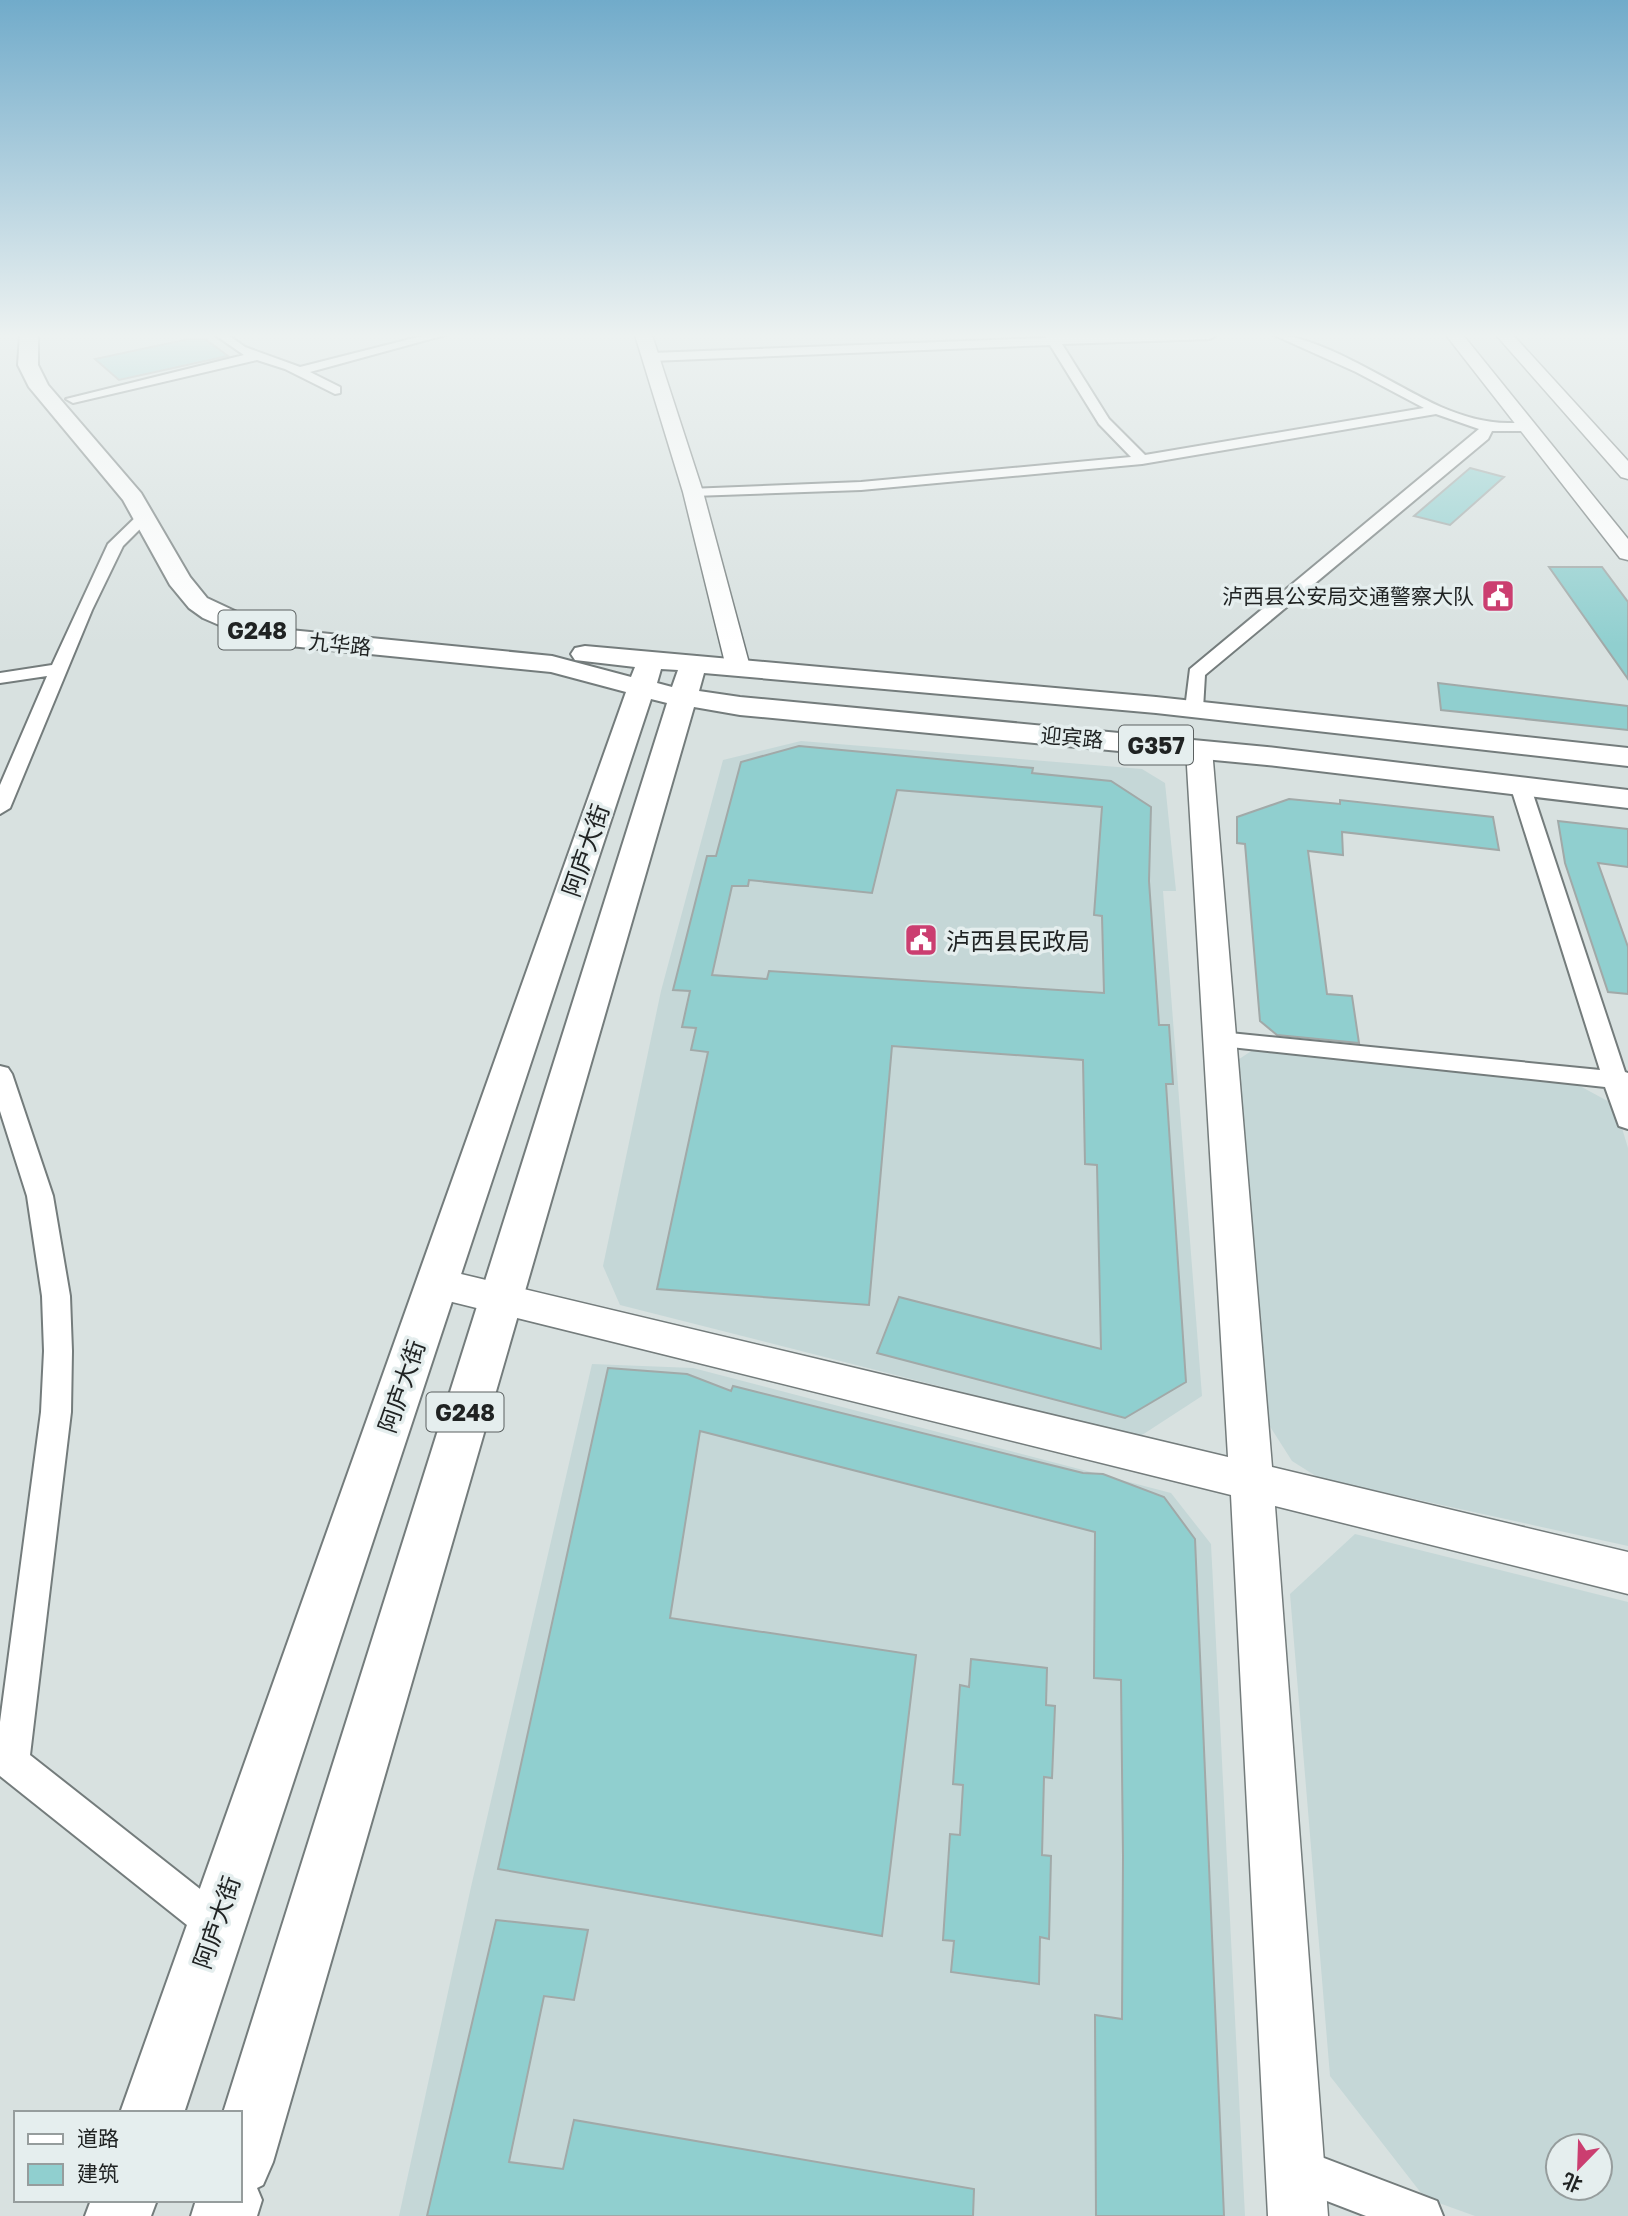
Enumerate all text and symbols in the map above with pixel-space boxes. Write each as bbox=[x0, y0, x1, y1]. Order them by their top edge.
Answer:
public building icon: 泸西县公安局交通警察大队 bbox=[1479, 577, 1517, 615]
place label: 泸西县公安局交通警察大队 bbox=[1222, 583, 1474, 609]
road number: G248 bbox=[218, 610, 296, 650]
street label: 九华路 bbox=[307, 628, 373, 660]
street label: 迎宾路 bbox=[1039, 721, 1105, 753]
road number: G357 bbox=[1119, 726, 1193, 764]
street label: 阿庐大街 bbox=[556, 800, 614, 900]
public building icon: 泸西县民政局 bbox=[902, 921, 940, 959]
place label: 泸西县民政局 bbox=[946, 926, 1090, 955]
street label: 阿庐大街 bbox=[372, 1336, 430, 1436]
road number: G248 bbox=[426, 1392, 504, 1432]
street label: 阿庐大街 bbox=[187, 1872, 245, 1972]
legend bbox=[14, 2111, 242, 2202]
text: 道路 bbox=[77, 2125, 119, 2151]
north arrow bbox=[1544, 2132, 1614, 2202]
text: 建筑 bbox=[77, 2160, 119, 2186]
text: 北 bbox=[1559, 2169, 1585, 2197]

